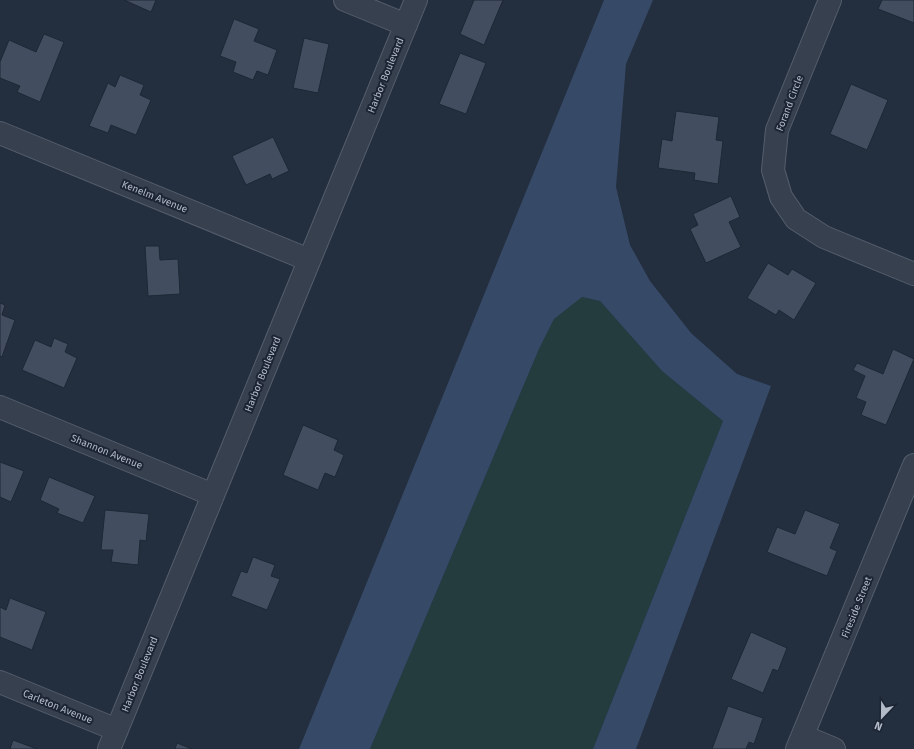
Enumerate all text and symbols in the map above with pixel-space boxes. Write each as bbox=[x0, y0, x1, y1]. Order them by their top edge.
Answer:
street label: Harbor Boulevard bbox=[365, 36, 407, 115]
street label: Forand Circle bbox=[774, 74, 806, 133]
street label: Kenelm Avenue bbox=[120, 178, 189, 216]
street label: Harbor Boulevard bbox=[242, 335, 284, 414]
street label: Shannon Avenue bbox=[69, 432, 144, 472]
street label: Fireside Street bbox=[839, 575, 875, 640]
street label: Harbor Boulevard bbox=[119, 635, 161, 714]
street label: Carleton Avenue bbox=[21, 687, 94, 726]
north arrow bbox=[862, 697, 902, 737]
text: N bbox=[873, 718, 884, 733]

